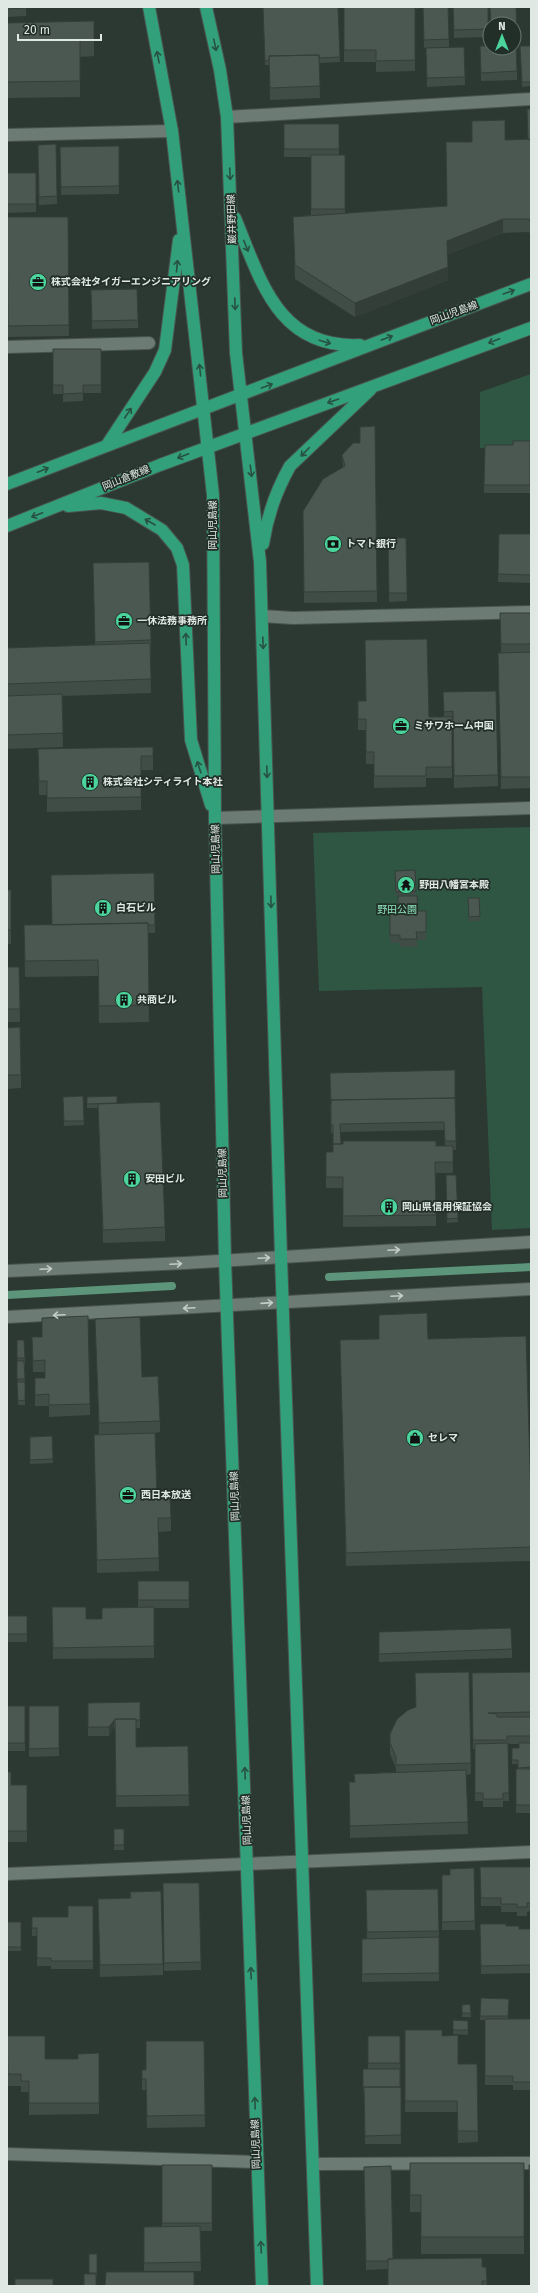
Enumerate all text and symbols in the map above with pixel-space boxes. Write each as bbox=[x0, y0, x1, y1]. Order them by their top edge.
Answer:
scale bar bbox=[18, 16, 101, 42]
north arrow bbox=[482, 16, 522, 56]
text: N bbox=[498, 20, 506, 33]
text: 20 m bbox=[24, 23, 50, 37]
one-way arrow bbox=[212, 38, 220, 51]
one-way arrow bbox=[154, 51, 162, 64]
one-way arrow bbox=[226, 167, 234, 180]
one-way arrow bbox=[174, 180, 182, 193]
street label: 巌井野田線 bbox=[225, 194, 239, 244]
one-way arrow bbox=[243, 239, 251, 251]
one-way arrow bbox=[173, 260, 180, 273]
office icon: 株式会社タイガーエンジニアリング bbox=[28, 272, 48, 292]
place label: 株式会社タイガーエンジニアリング bbox=[51, 276, 211, 288]
one-way arrow bbox=[503, 288, 515, 296]
one-way arrow bbox=[231, 297, 239, 310]
street label: 岡山児島線 bbox=[428, 299, 480, 327]
one-way arrow bbox=[381, 333, 393, 341]
one-way arrow bbox=[489, 338, 501, 346]
one-way arrow bbox=[318, 339, 331, 346]
one-way arrow bbox=[196, 364, 204, 377]
one-way arrow bbox=[260, 381, 272, 389]
one-way arrow bbox=[327, 398, 340, 405]
one-way arrow bbox=[125, 407, 133, 419]
one-way arrow bbox=[300, 447, 309, 457]
one-way arrow bbox=[178, 452, 190, 460]
street label: 岡山倉敷線 bbox=[101, 463, 151, 493]
one-way arrow bbox=[247, 464, 255, 477]
one-way arrow bbox=[37, 466, 49, 474]
street label: 岡山児島線 bbox=[207, 500, 219, 550]
one-way arrow bbox=[31, 511, 43, 519]
one-way arrow bbox=[144, 518, 156, 526]
bank icon: トマト銀行 bbox=[323, 534, 343, 554]
place label: トマト銀行 bbox=[346, 538, 396, 550]
office icon: 一休法務事務所 bbox=[114, 611, 134, 631]
place label: 一休法務事務所 bbox=[137, 615, 207, 627]
one-way arrow bbox=[183, 633, 190, 646]
one-way arrow bbox=[259, 636, 267, 649]
office icon: ミサワホーム中国 bbox=[391, 716, 411, 736]
place label: ミサワホーム中国 bbox=[414, 720, 494, 732]
one-way arrow bbox=[195, 761, 202, 774]
one-way arrow bbox=[263, 765, 271, 778]
building icon: 株式会社シティライト本社 bbox=[80, 772, 100, 792]
place label: 株式会社シティライト本社 bbox=[103, 776, 223, 788]
street label: 岡山児島線 bbox=[210, 824, 222, 874]
temple icon: 野田八幡宮本殿 bbox=[396, 875, 416, 895]
place label: 野田八幡宮本殿 bbox=[419, 879, 489, 891]
one-way arrow bbox=[267, 895, 274, 908]
building icon: 白石ビル bbox=[93, 898, 113, 918]
place label: 白石ビル bbox=[116, 902, 156, 914]
park label: 野田公園 bbox=[377, 904, 417, 916]
building icon: 共商ビル bbox=[114, 990, 134, 1010]
place label: 共商ビル bbox=[137, 994, 177, 1006]
street label: 岡山児島線 bbox=[217, 1148, 229, 1198]
building icon: 安田ビル bbox=[122, 1169, 142, 1189]
place label: 安田ビル bbox=[145, 1173, 185, 1185]
building icon: 岡山県信用保証協会 bbox=[379, 1197, 399, 1217]
place label: 岡山県信用保証協会 bbox=[402, 1201, 492, 1213]
one-way arrow bbox=[387, 1247, 400, 1254]
one-way arrow bbox=[257, 1255, 270, 1262]
one-way arrow bbox=[169, 1260, 182, 1267]
one-way arrow bbox=[39, 1266, 52, 1273]
one-way arrow bbox=[390, 1292, 403, 1299]
one-way arrow bbox=[260, 1299, 273, 1306]
one-way arrow bbox=[183, 1305, 196, 1312]
one-way arrow bbox=[53, 1311, 66, 1318]
shop icon: セレマ bbox=[405, 1428, 425, 1448]
place label: セレマ bbox=[428, 1432, 458, 1444]
street label: 岡山児島線 bbox=[228, 1471, 242, 1521]
office icon: 西日本放送 bbox=[118, 1485, 138, 1505]
place label: 西日本放送 bbox=[141, 1489, 191, 1501]
one-way arrow bbox=[241, 1767, 249, 1780]
street label: 岡山児島線 bbox=[240, 1795, 254, 1845]
one-way arrow bbox=[247, 1967, 255, 1980]
one-way arrow bbox=[251, 2097, 259, 2110]
street label: 岡山児島線 bbox=[249, 2119, 263, 2169]
one-way arrow bbox=[257, 2241, 264, 2254]

